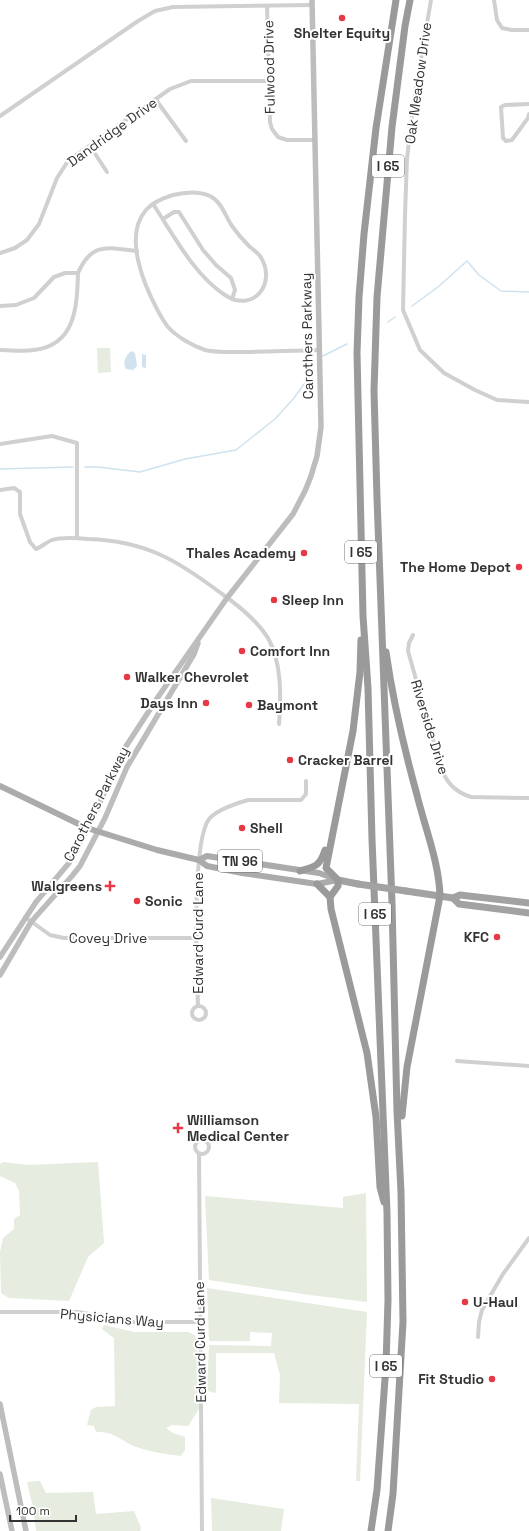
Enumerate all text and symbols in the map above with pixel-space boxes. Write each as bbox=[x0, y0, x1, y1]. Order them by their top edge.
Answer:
marker: Shelter Equity bbox=[337, 13, 347, 23]
street label: Fulwood Drive bbox=[259, 20, 279, 114]
street label: Oak Meadow Drive bbox=[401, 21, 435, 145]
place label: Shelter Equity bbox=[294, 24, 390, 42]
street label: Dandridge Drive bbox=[63, 93, 161, 171]
road number: I 65 bbox=[372, 155, 404, 177]
street label: Carothers Parkway bbox=[297, 273, 317, 399]
road number: I 65 bbox=[345, 541, 377, 563]
place label: Thales Academy bbox=[186, 544, 296, 562]
marker: Thales Academy bbox=[299, 548, 309, 558]
place label: The Home Depot bbox=[400, 558, 511, 576]
marker: The Home Depot bbox=[514, 562, 524, 572]
place label: Sleep Inn bbox=[282, 591, 344, 609]
marker: Sleep Inn bbox=[269, 595, 279, 605]
place label: Comfort Inn bbox=[250, 642, 330, 660]
marker: Comfort Inn bbox=[237, 646, 247, 656]
place label: Walker Chevrolet bbox=[135, 668, 249, 686]
marker: Walker Chevrolet bbox=[122, 672, 132, 682]
street label: Riverside Drive bbox=[407, 677, 453, 777]
place label: Days Inn bbox=[140, 694, 198, 712]
place label: Baymont bbox=[257, 696, 318, 714]
marker: Days Inn bbox=[201, 698, 211, 708]
marker: Baymont bbox=[244, 700, 254, 710]
street label: Carothers Parkway bbox=[59, 744, 133, 864]
place label: Cracker Barrel bbox=[298, 751, 393, 769]
marker: Cracker Barrel bbox=[285, 755, 295, 765]
place label: Shell bbox=[250, 819, 283, 837]
marker: Shell bbox=[237, 823, 247, 833]
road number: TN 96 bbox=[218, 850, 262, 872]
street label: Edward Curd Lane bbox=[189, 872, 207, 994]
place label: Walgreens bbox=[31, 877, 102, 895]
marker: Walgreens bbox=[105, 881, 115, 891]
place label: Sonic bbox=[145, 892, 183, 910]
marker: Sonic bbox=[132, 896, 142, 906]
road number: I 65 bbox=[359, 903, 391, 925]
place label: KFC bbox=[464, 928, 489, 946]
street label: Covey Drive bbox=[69, 929, 147, 947]
marker: KFC bbox=[492, 932, 502, 942]
place label: Williamson Medical Center bbox=[187, 1111, 289, 1145]
marker: Williamson Medical Center bbox=[172, 1122, 184, 1134]
street label: Edward Curd Lane bbox=[190, 1281, 210, 1403]
place label: U-Haul bbox=[473, 1293, 518, 1311]
marker: U-Haul bbox=[460, 1297, 470, 1307]
street label: Physicians Way bbox=[59, 1304, 165, 1332]
road number: I 65 bbox=[370, 1355, 402, 1377]
place label: Fit Studio bbox=[418, 1370, 484, 1388]
marker: Fit Studio bbox=[487, 1374, 497, 1384]
scale bar bbox=[10, 1497, 76, 1523]
text: 100 m bbox=[16, 1503, 50, 1519]

